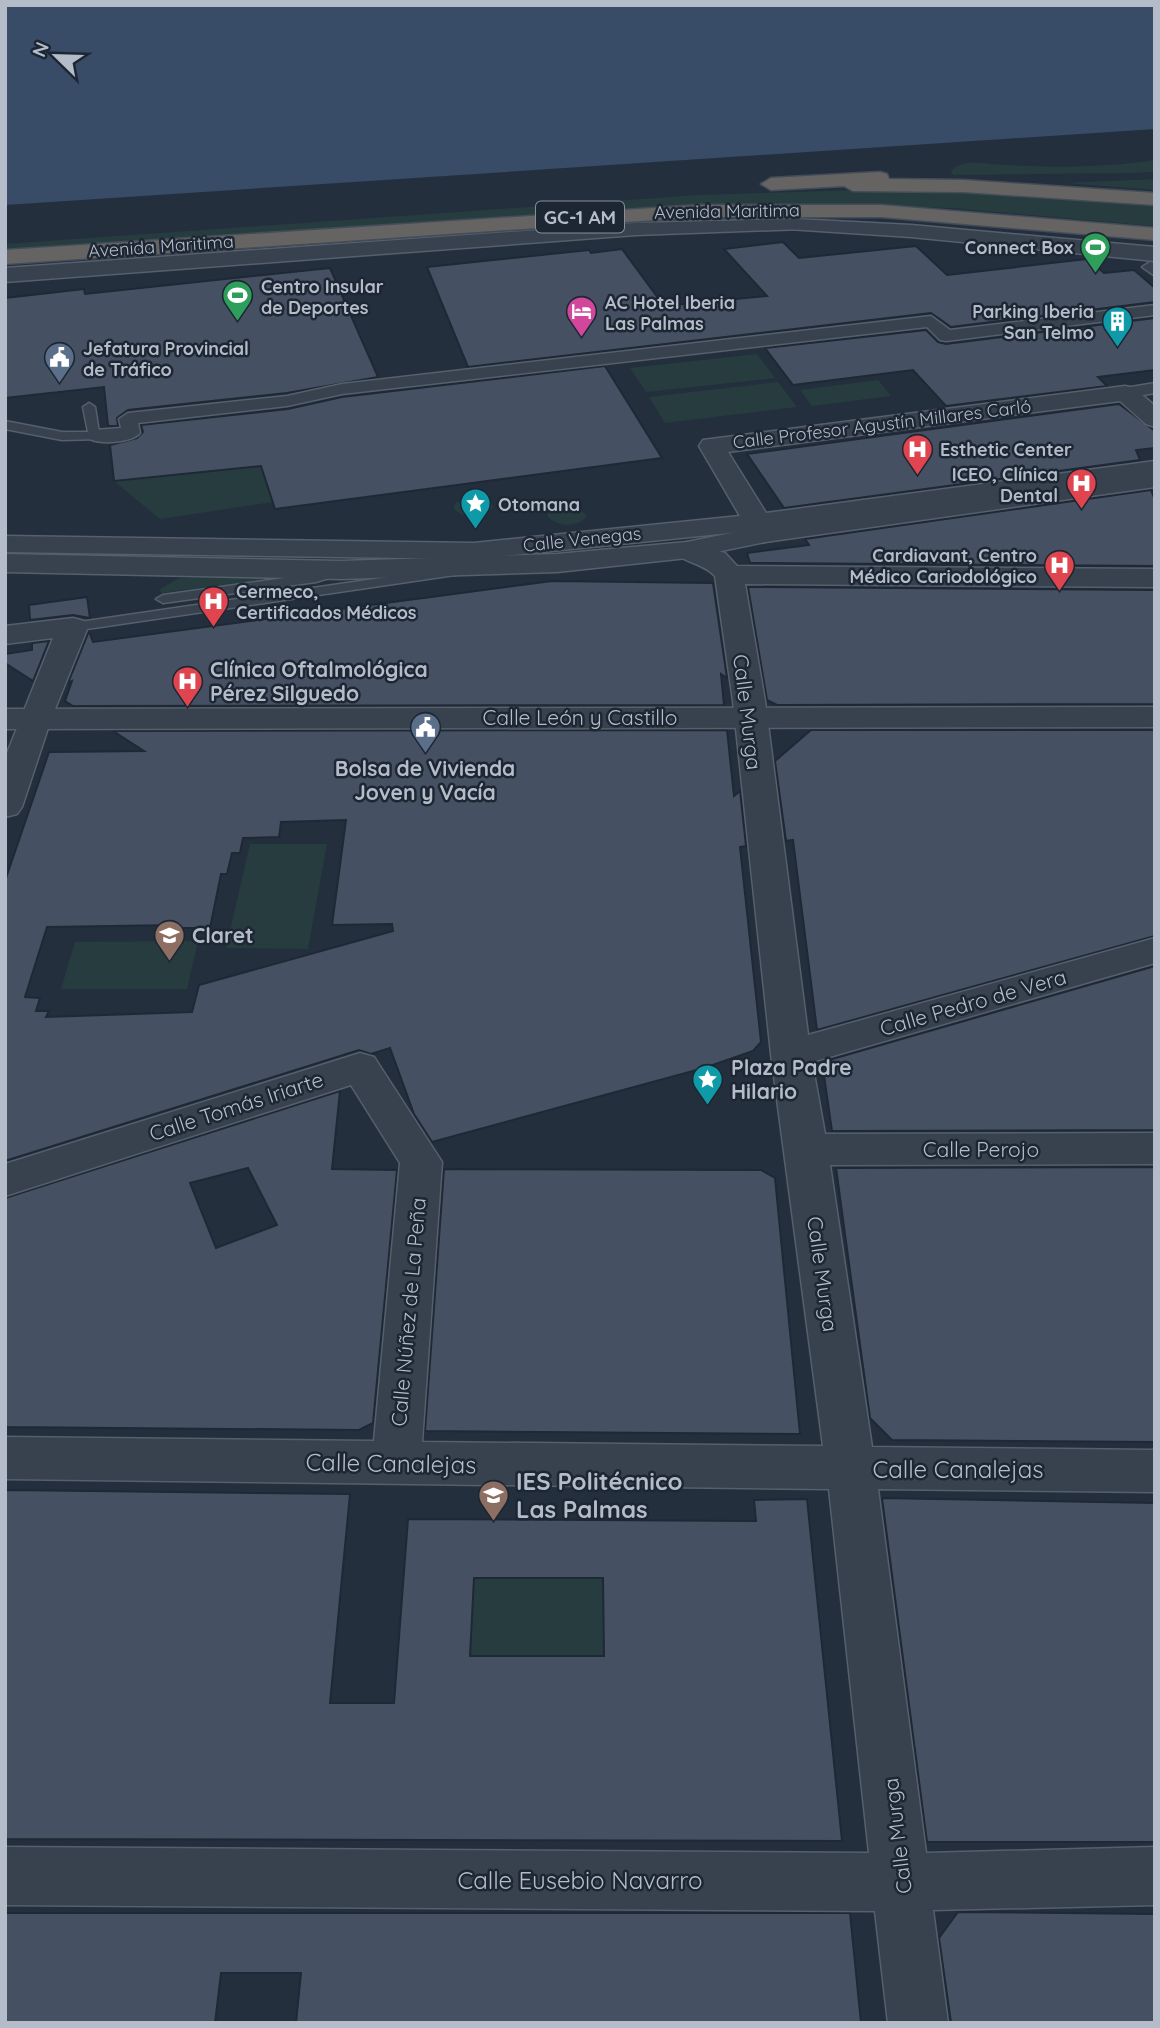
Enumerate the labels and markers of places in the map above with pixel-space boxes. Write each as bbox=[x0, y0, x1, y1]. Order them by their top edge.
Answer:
sports icon: Connect Box bbox=[1079, 230, 1113, 274]
place label: Connect Box bbox=[965, 236, 1073, 259]
place label: Centro Insular de Deportes bbox=[261, 275, 384, 319]
sports icon: Centro Insular de Deportes bbox=[221, 279, 255, 323]
place label: AC Hotel Iberia Las Palmas bbox=[605, 291, 735, 335]
hotel icon: AC Hotel Iberia Las Palmas bbox=[565, 295, 599, 339]
place label: Parking Iberia San Telmo bbox=[972, 300, 1094, 344]
building icon: Parking Iberia San Telmo bbox=[1100, 304, 1134, 348]
place label: Jefatura Provincial de Tráfico bbox=[83, 337, 249, 381]
public building icon: Jefatura Provincial de Tráfico bbox=[43, 341, 77, 385]
hospital icon: Esthetic Center bbox=[900, 432, 934, 476]
place label: Esthetic Center bbox=[940, 438, 1072, 461]
place label: ICEO, Clínica Dental bbox=[952, 463, 1058, 507]
hospital icon: ICEO, Clínica Dental bbox=[1064, 467, 1098, 511]
place icon: Otomana bbox=[458, 487, 492, 531]
place label: Otomana bbox=[498, 493, 580, 516]
place label: Cardiavant, Centro Médico Cariodológico bbox=[850, 544, 1037, 588]
hospital icon: Cardiavant, Centro Médico Cariodológico bbox=[1043, 548, 1077, 592]
place label: Cermeco, Certificados Médicos bbox=[236, 580, 417, 624]
hospital icon: Cermeco, Certificados Médicos bbox=[196, 584, 230, 628]
place label: Clínica Oftalmológica Pérez Silguedo bbox=[210, 656, 428, 706]
hospital icon: Clínica Oftalmológica Pérez Silguedo bbox=[170, 664, 204, 708]
public building icon: Bolsa de Vivienda Joven y Vacía bbox=[408, 711, 442, 755]
place label: Bolsa de Vivienda Joven y Vacía bbox=[335, 755, 515, 805]
school or university icon: Claret bbox=[152, 918, 186, 962]
place label: Claret bbox=[192, 922, 254, 948]
place label: Plaza Padre Hilario bbox=[731, 1054, 852, 1104]
place icon: Plaza Padre Hilario bbox=[691, 1062, 725, 1106]
place label: IES Politécnico Las Palmas bbox=[516, 1466, 683, 1524]
school or university icon: IES Politécnico Las Palmas bbox=[476, 1478, 510, 1522]

